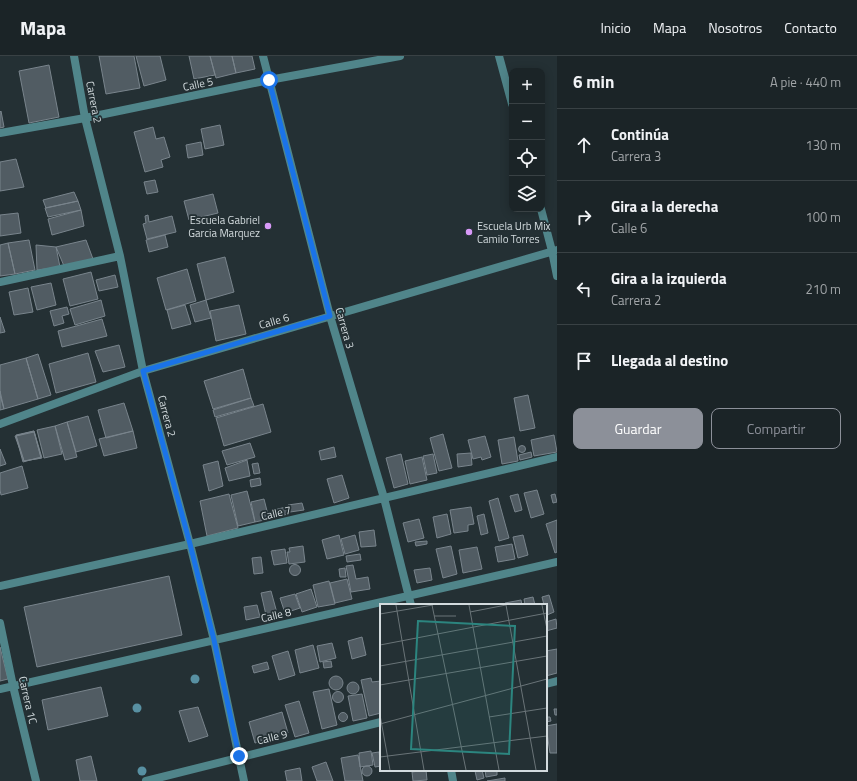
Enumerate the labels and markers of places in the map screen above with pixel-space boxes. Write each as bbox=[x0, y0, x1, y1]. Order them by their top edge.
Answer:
place label: Escuela Gabriel Garcia Marquez bbox=[188, 212, 260, 241]
place label: Escuela Urb Mix Camilo Torres bbox=[477, 218, 551, 247]
marker: Escuela Gabriel Garcia Marquez bbox=[263, 221, 273, 231]
marker: Escuela Urb Mix Camilo Torres bbox=[464, 227, 474, 237]

